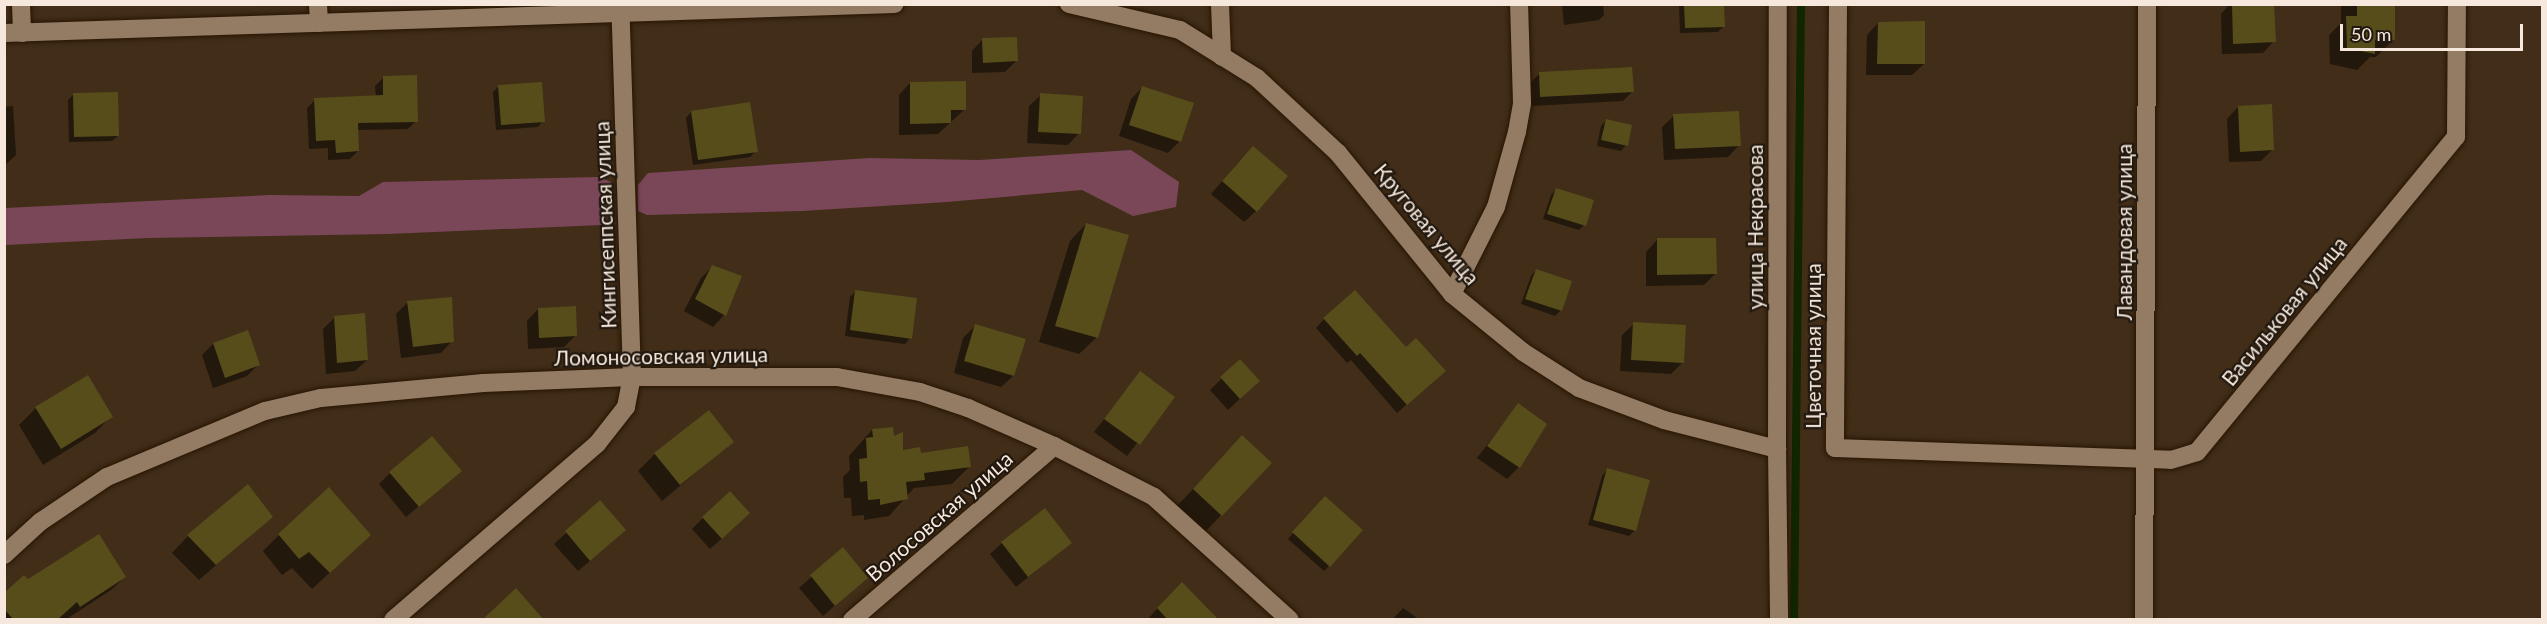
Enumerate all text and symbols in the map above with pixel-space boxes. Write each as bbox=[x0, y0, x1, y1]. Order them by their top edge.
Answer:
scale bar bbox=[2343, 12, 2526, 50]
text: 50 m bbox=[2351, 23, 2391, 45]
street label: Кингисеппская улица bbox=[589, 121, 621, 329]
street label: улица Некрасова bbox=[1742, 144, 1768, 310]
street label: Лавандовая улица bbox=[2111, 144, 2137, 320]
street label: Круговая улица bbox=[1369, 158, 1485, 290]
street label: Васильковая улица bbox=[2216, 231, 2352, 391]
street label: Цветочная улица bbox=[1800, 263, 1826, 429]
street label: Ломоносовская улица bbox=[554, 342, 768, 370]
street label: Волосовская улица bbox=[861, 446, 1017, 586]

